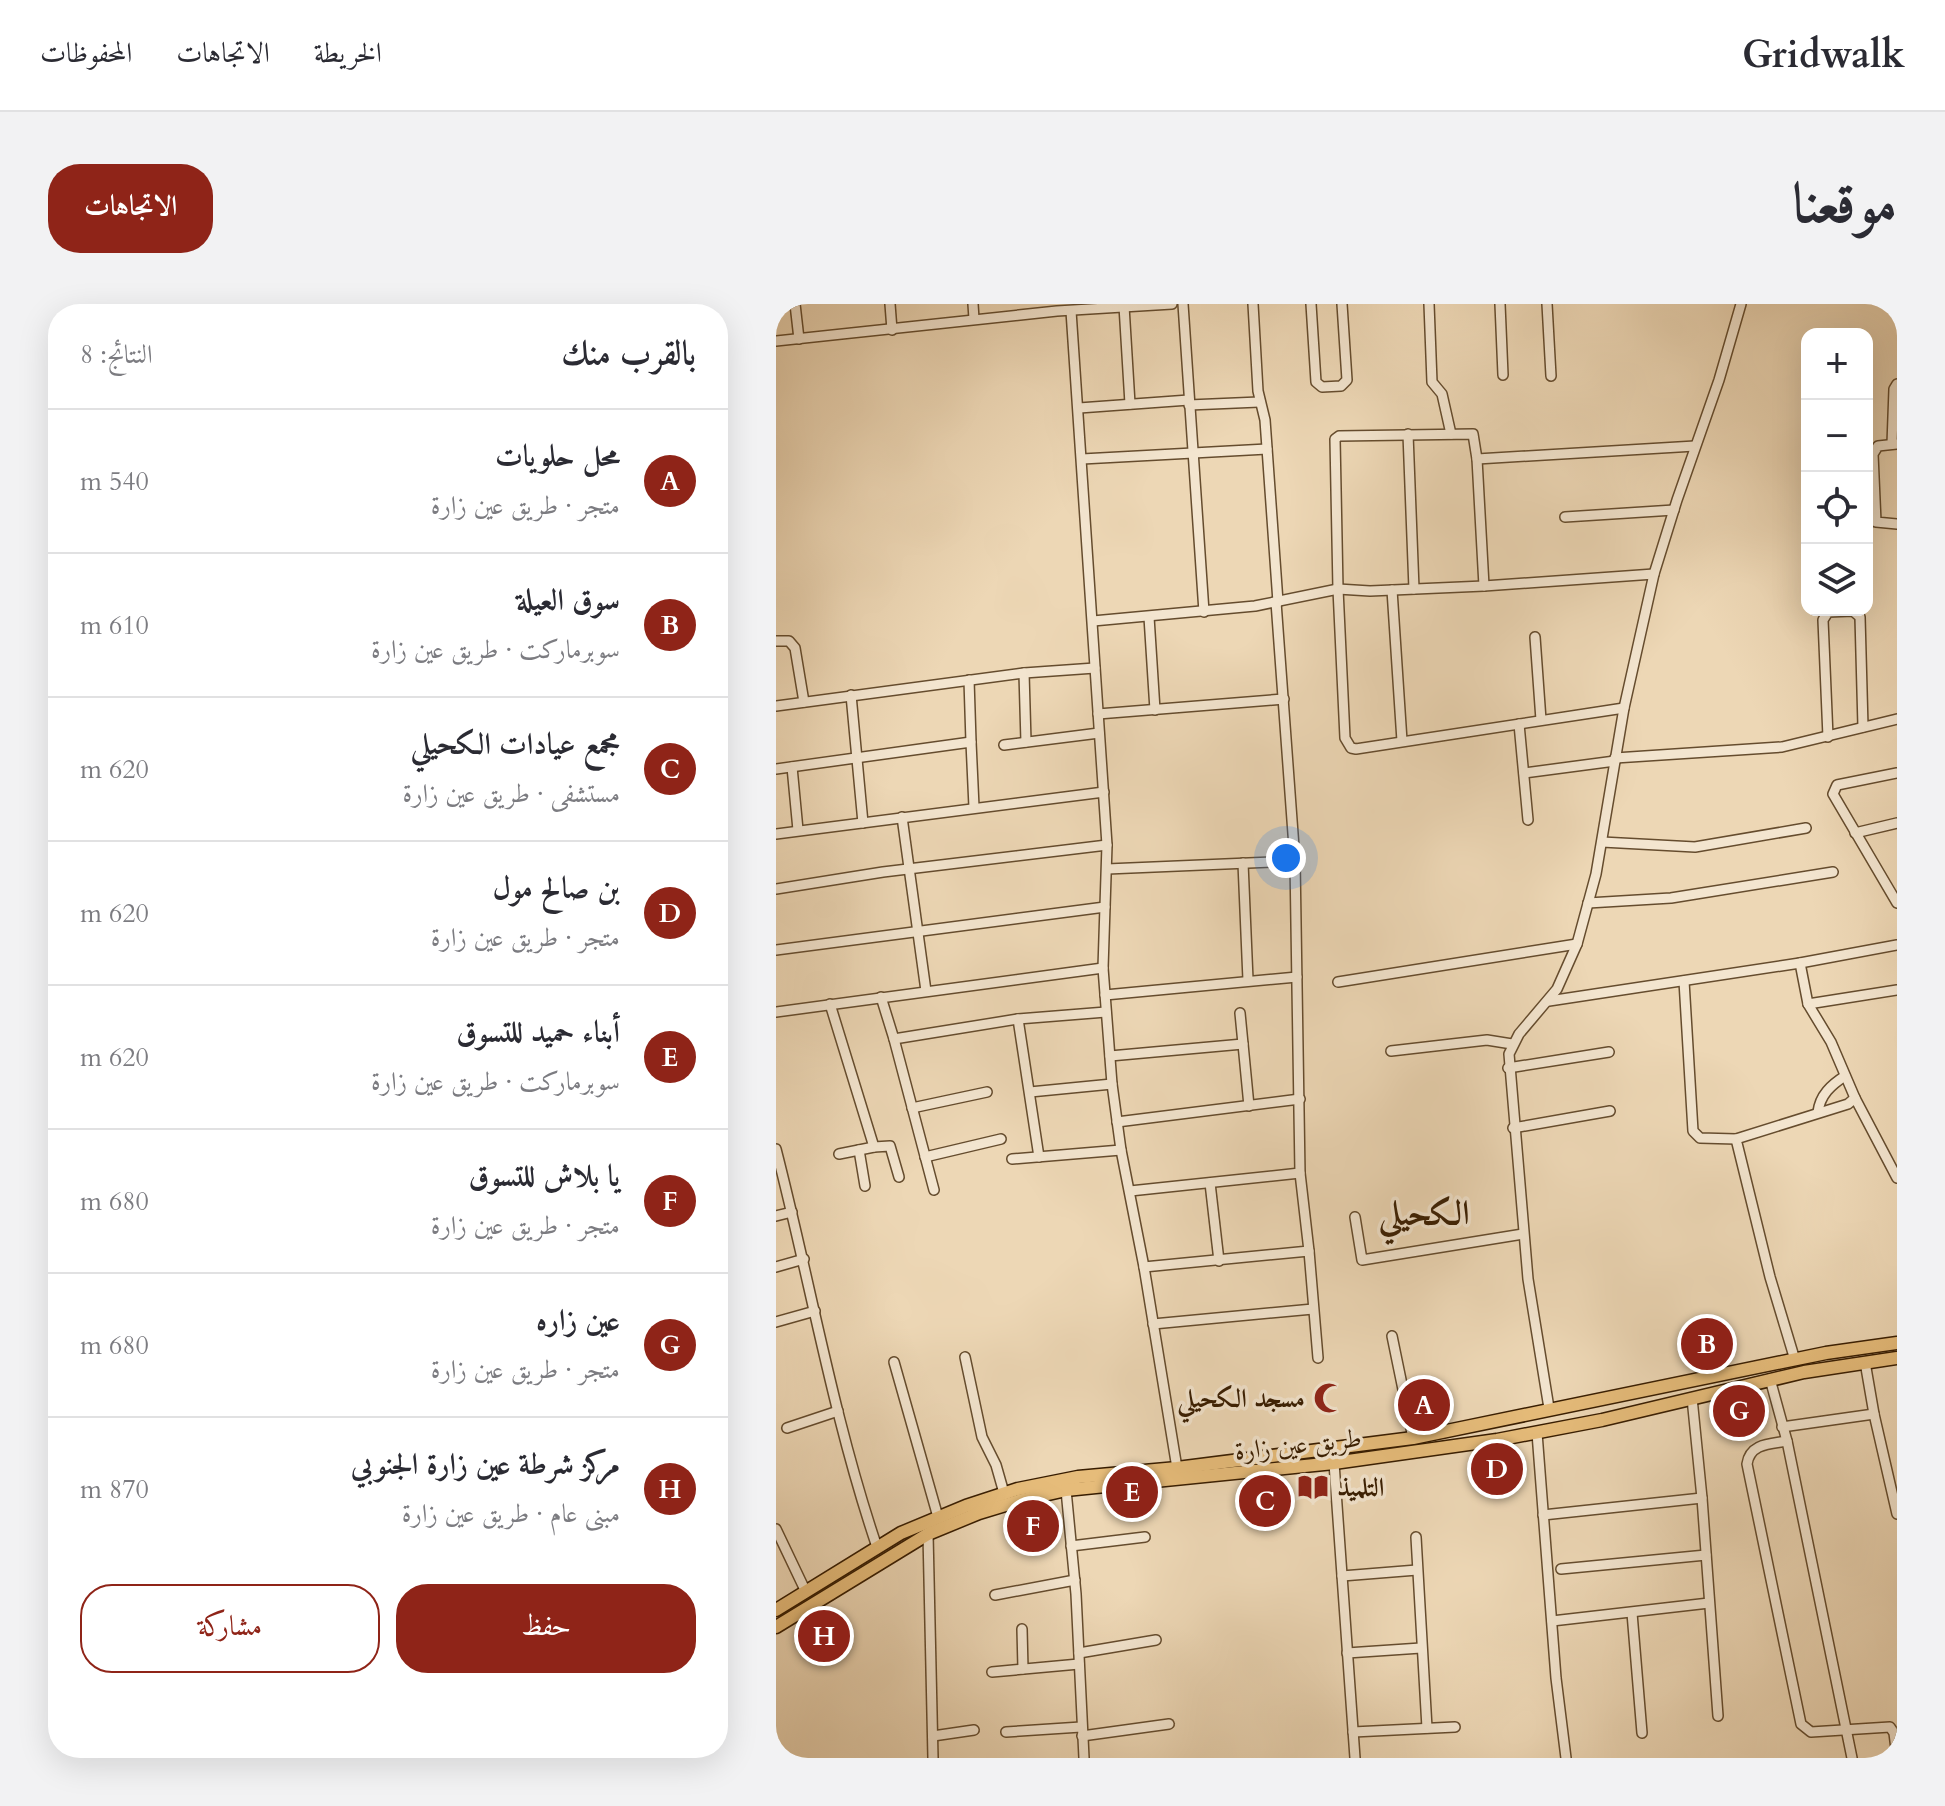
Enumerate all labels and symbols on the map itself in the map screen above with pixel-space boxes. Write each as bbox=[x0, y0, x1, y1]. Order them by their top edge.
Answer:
your location bbox=[1266, 838, 1306, 878]
district label: الكحيلي bbox=[1377, 1190, 1470, 1245]
pin: B bbox=[1681, 1314, 1733, 1374]
pin: A bbox=[1398, 1375, 1450, 1435]
place label: مسجد الكحيلي bbox=[1176, 1381, 1305, 1423]
mosque icon: مسجد الكحيلي bbox=[1312, 1381, 1346, 1415]
pin: G bbox=[1713, 1381, 1765, 1441]
street label: طريق عين زارة bbox=[1233, 1420, 1363, 1469]
pin: D bbox=[1471, 1439, 1523, 1499]
pin: E bbox=[1106, 1462, 1158, 1522]
library icon: التلميذ bbox=[1296, 1470, 1330, 1504]
place label: التلميذ bbox=[1337, 1470, 1384, 1505]
pin: C bbox=[1239, 1471, 1291, 1531]
pin: F bbox=[1007, 1496, 1059, 1556]
pin: H bbox=[798, 1606, 850, 1666]

